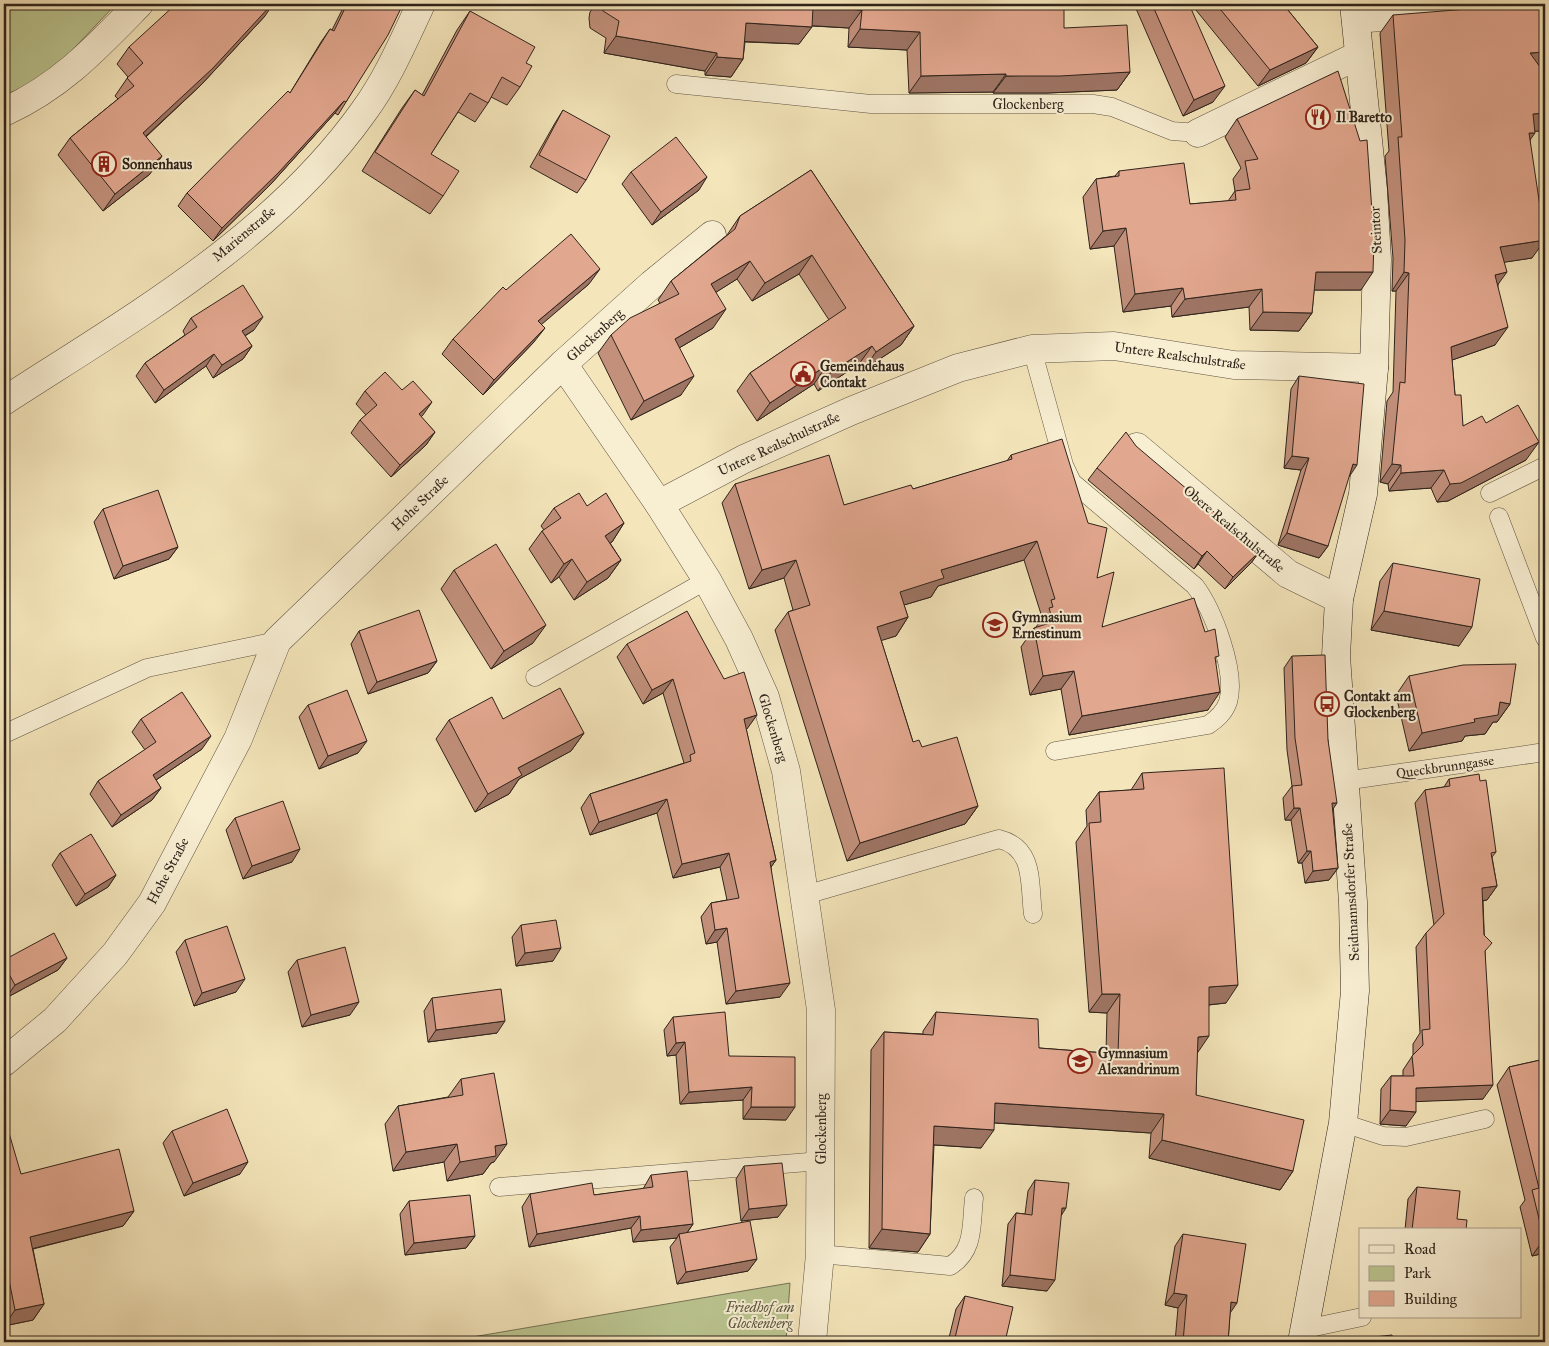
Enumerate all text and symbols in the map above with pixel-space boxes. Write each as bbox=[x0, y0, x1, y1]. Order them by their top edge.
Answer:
street label: Glockenberg bbox=[992, 96, 1064, 113]
restaurant icon: Il Baretto bbox=[1305, 104, 1331, 130]
place label: Il Baretto bbox=[1336, 109, 1392, 126]
building icon: Sonnenhaus bbox=[91, 151, 117, 177]
place label: Sonnenhaus bbox=[122, 156, 192, 173]
street label: Marienstraße bbox=[209, 203, 279, 265]
street label: Steintor bbox=[1366, 205, 1386, 254]
street label: Glockenberg bbox=[563, 305, 627, 365]
street label: Untere Realschulstraße bbox=[1113, 338, 1247, 374]
place label: Gemeindehaus Contakt bbox=[820, 358, 904, 391]
public building icon: Gemeindehaus Contakt bbox=[790, 361, 816, 387]
street label: Untere Realschulstraße bbox=[715, 408, 843, 480]
street label: Hohe Straße bbox=[388, 471, 452, 534]
street label: Obere Realschulstraße bbox=[1180, 482, 1288, 576]
place label: Gymnasium Ernestinum bbox=[1012, 609, 1082, 642]
school or university icon: Gymnasium Ernestinum bbox=[982, 612, 1008, 638]
place label: Contakt am Glockenberg bbox=[1344, 688, 1416, 722]
street label: Glockenberg bbox=[754, 691, 792, 765]
bus stop icon: Contakt am Glockenberg bbox=[1314, 691, 1340, 717]
street label: Queckbrunngasse bbox=[1395, 752, 1495, 782]
street label: Seidmannsdorfer Straße bbox=[1339, 822, 1363, 961]
street label: Hohe Straße bbox=[143, 835, 193, 907]
place label: Gymnasium Alexandrinum bbox=[1097, 1045, 1180, 1078]
school or university icon: Gymnasium Alexandrinum bbox=[1067, 1048, 1093, 1074]
street label: Glockenberg bbox=[813, 1093, 830, 1165]
legend bbox=[1359, 1228, 1522, 1318]
text: Road bbox=[1404, 1240, 1436, 1258]
text: Park bbox=[1404, 1264, 1431, 1282]
text: Building bbox=[1404, 1290, 1458, 1308]
park label: Friedhof am Glockenberg bbox=[725, 1299, 794, 1332]

